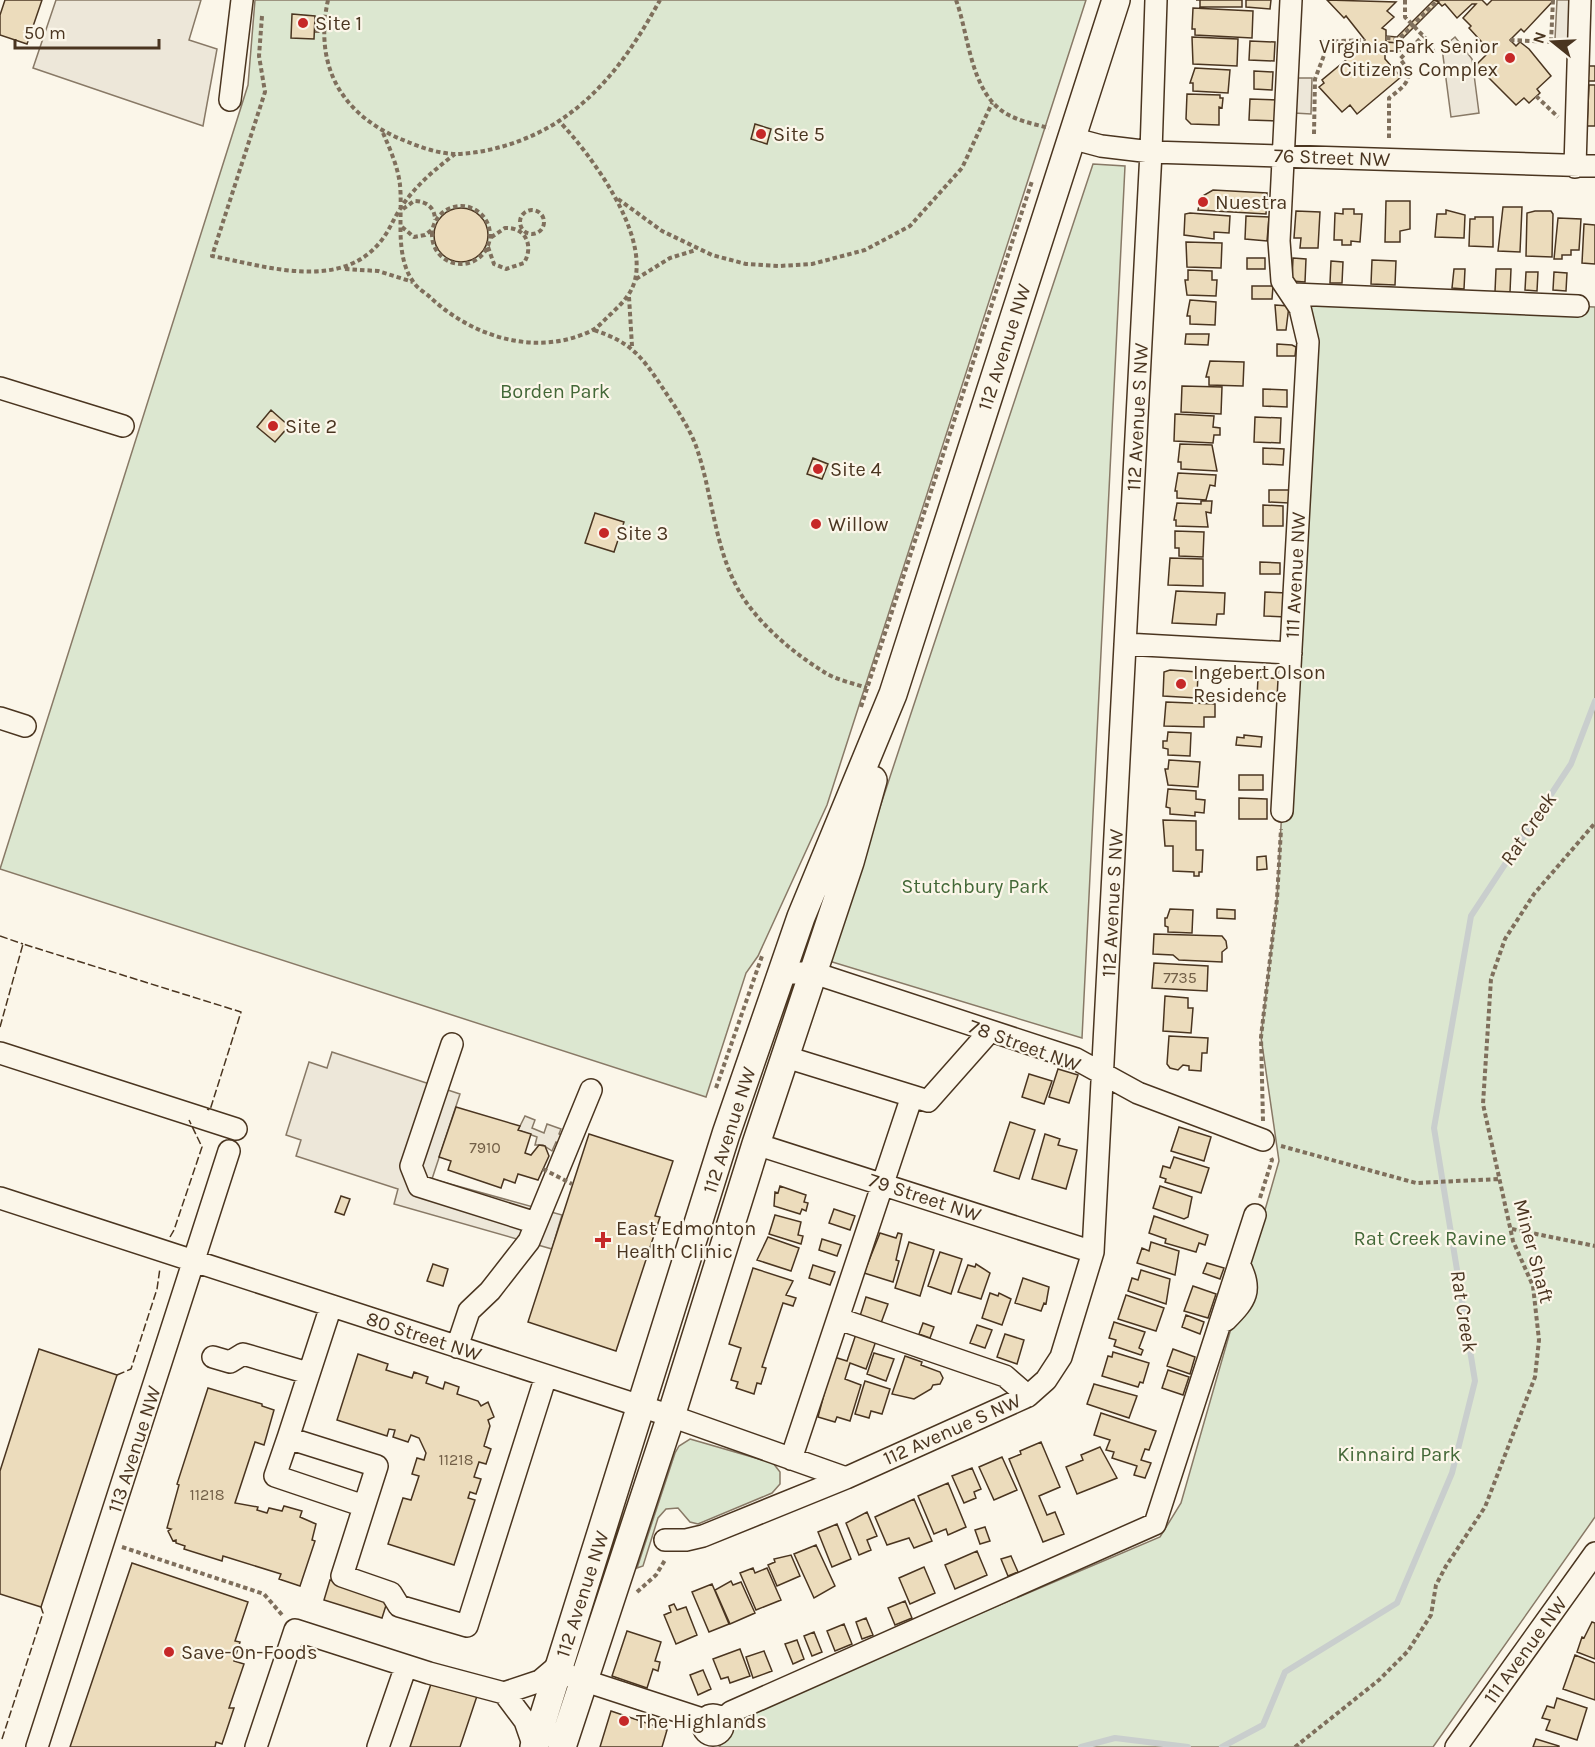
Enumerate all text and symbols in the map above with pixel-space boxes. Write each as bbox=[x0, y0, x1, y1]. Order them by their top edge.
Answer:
scale bar bbox=[15, 12, 159, 50]
place label: Site 1 bbox=[315, 12, 362, 35]
north arrow bbox=[1523, 12, 1583, 72]
marker: Site 1 bbox=[296, 16, 310, 30]
text: 50 m bbox=[24, 22, 66, 44]
text: N bbox=[1528, 29, 1550, 46]
place label: Virginia Park Senior Citizens Complex bbox=[1319, 35, 1499, 81]
marker: Virginia Park Senior Citizens Complex bbox=[1503, 51, 1517, 65]
place label: Site 5 bbox=[773, 123, 825, 146]
marker: Site 5 bbox=[754, 127, 768, 141]
street label: 76 Street NW bbox=[1273, 144, 1391, 171]
place label: Nuestra bbox=[1215, 191, 1287, 214]
marker: Nuestra bbox=[1196, 195, 1210, 209]
street label: 112 Avenue NW bbox=[973, 281, 1036, 413]
street label: 112 Avenue S NW bbox=[1122, 342, 1153, 492]
park label: Borden Park bbox=[500, 380, 610, 403]
place label: Site 2 bbox=[285, 415, 337, 438]
marker: Site 2 bbox=[266, 419, 280, 433]
place label: Site 4 bbox=[830, 458, 882, 481]
marker: Site 4 bbox=[811, 462, 825, 476]
street label: 111 Avenue NW bbox=[1281, 511, 1310, 639]
place label: Willow bbox=[828, 513, 889, 536]
marker: Willow bbox=[809, 517, 823, 531]
place label: Site 3 bbox=[616, 522, 668, 545]
marker: Site 3 bbox=[597, 526, 611, 540]
place label: Ingebert Olson Residence bbox=[1193, 661, 1326, 707]
marker: Ingebert Olson Residence bbox=[1174, 677, 1188, 691]
water label: Rat Creek bbox=[1495, 788, 1561, 870]
street label: 112 Avenue S NW bbox=[1097, 828, 1128, 978]
park label: Stutchbury Park bbox=[901, 875, 1049, 898]
house number: 7735 bbox=[1163, 968, 1197, 987]
street label: 78 Street NW bbox=[966, 1015, 1084, 1076]
street label: 112 Avenue NW bbox=[698, 1064, 761, 1196]
house number: 7910 bbox=[469, 1138, 501, 1157]
street label: 79 Street NW bbox=[866, 1168, 984, 1227]
street label: Miner Shaft bbox=[1509, 1197, 1559, 1306]
place label: East Edmonton Health Clinic bbox=[616, 1217, 756, 1263]
park label: Rat Creek Ravine bbox=[1353, 1227, 1507, 1250]
marker: East Edmonton Health Clinic bbox=[594, 1231, 612, 1249]
water label: Rat Creek bbox=[1446, 1268, 1482, 1354]
street label: 80 Street NW bbox=[363, 1307, 485, 1366]
street label: 113 Avenue NW bbox=[103, 1383, 166, 1515]
street label: 112 Avenue S NW bbox=[880, 1389, 1025, 1470]
park label: Kinnaird Park bbox=[1337, 1443, 1461, 1466]
house number: 11218 bbox=[439, 1450, 473, 1469]
house number: 11218 bbox=[190, 1485, 224, 1504]
street label: 112 Avenue NW bbox=[551, 1528, 614, 1660]
street label: 111 Avenue NW bbox=[1479, 1592, 1572, 1708]
place label: Save-On-Foods bbox=[181, 1641, 317, 1664]
marker: Save-On-Foods bbox=[162, 1645, 176, 1659]
place label: The Highlands bbox=[636, 1710, 767, 1733]
marker: The Highlands bbox=[617, 1714, 631, 1728]

